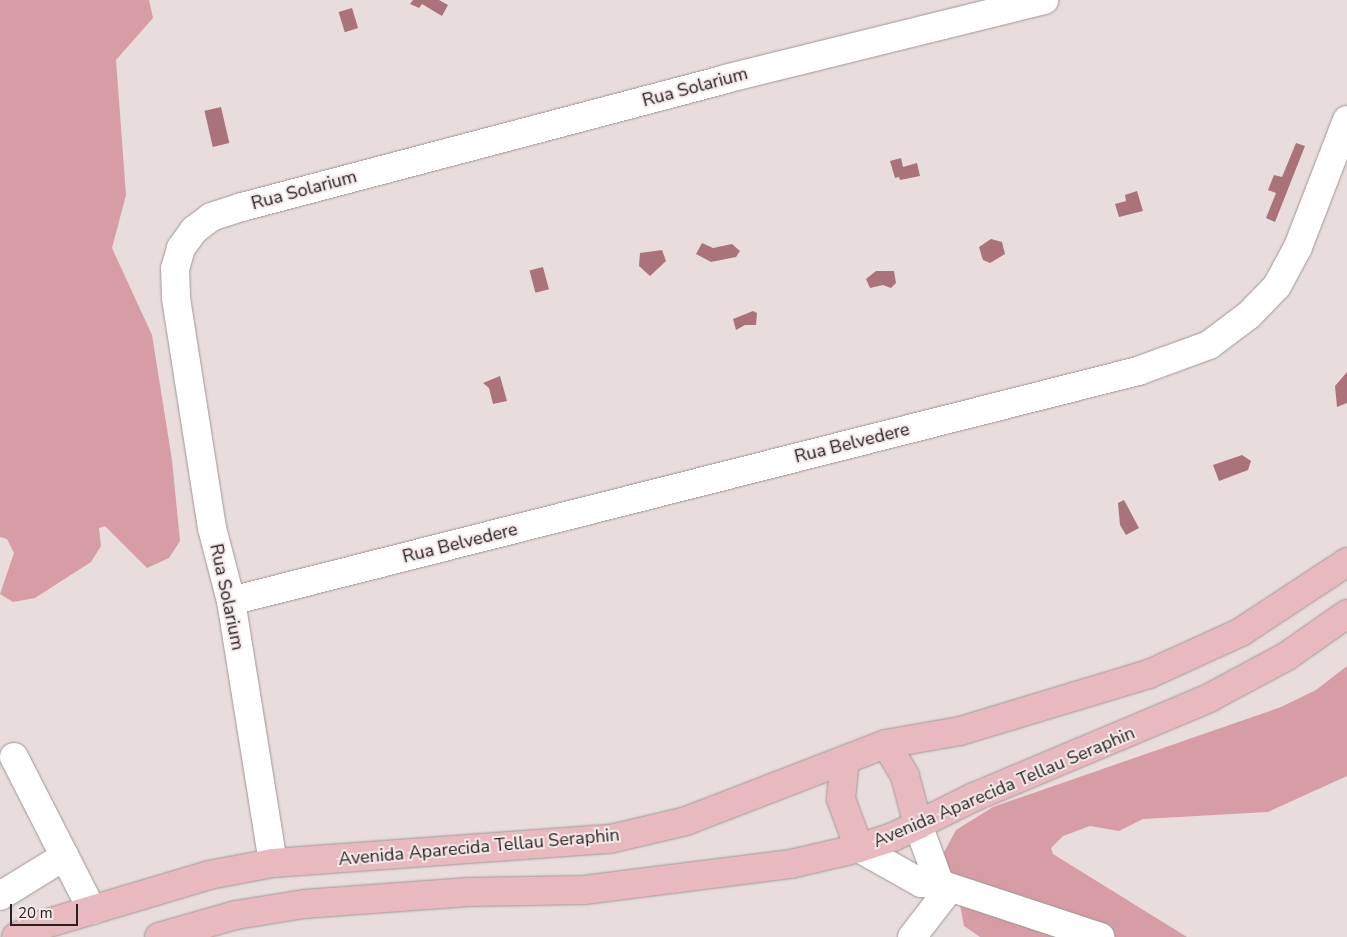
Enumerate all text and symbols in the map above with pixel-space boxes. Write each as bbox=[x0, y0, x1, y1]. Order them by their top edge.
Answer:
street label: Rua Solarium bbox=[640, 63, 750, 111]
street label: Rua Solarium bbox=[249, 166, 359, 214]
street label: Rua Belvedere bbox=[792, 418, 912, 468]
street label: Rua Belvedere bbox=[400, 518, 520, 568]
street label: Rua Solarium bbox=[205, 542, 249, 652]
street label: Avenida Aparecida Tellau Seraphin bbox=[870, 722, 1138, 852]
street label: Avenida Aparecida Tellau Seraphin bbox=[337, 824, 621, 870]
scale bar bbox=[12, 894, 80, 926]
text: 20 m bbox=[18, 903, 53, 923]

